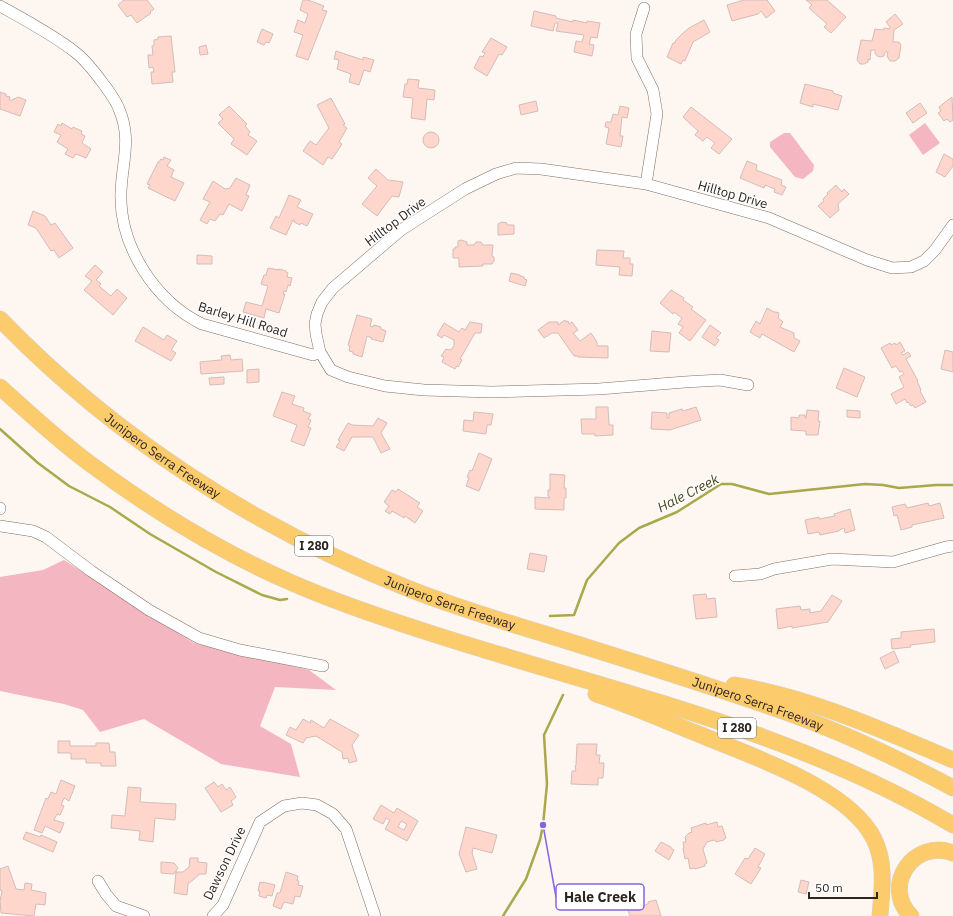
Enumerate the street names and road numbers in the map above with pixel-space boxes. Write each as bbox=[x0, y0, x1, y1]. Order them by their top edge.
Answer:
street label: Hilltop Drive bbox=[696, 176, 770, 213]
street label: Hilltop Drive bbox=[361, 193, 429, 250]
street label: Barley Hill Road bbox=[196, 298, 290, 341]
street label: Junipero Serra Freeway bbox=[101, 409, 224, 503]
road number: I 280 bbox=[295, 536, 333, 556]
street label: Junipero Serra Freeway bbox=[382, 572, 518, 634]
street label: Junipero Serra Freeway bbox=[690, 673, 826, 735]
road number: I 280 bbox=[718, 718, 756, 738]
street label: Dawson Drive bbox=[199, 824, 250, 903]

